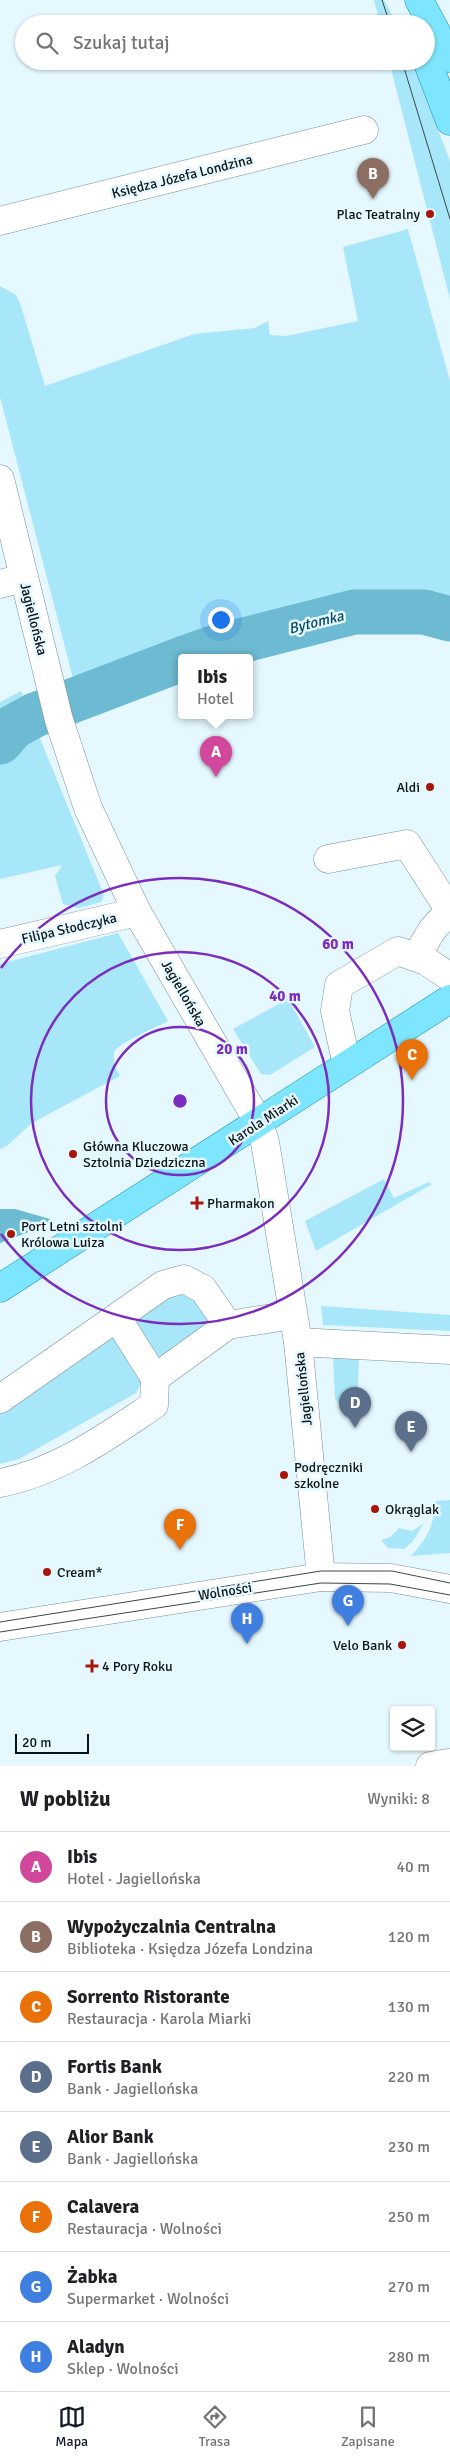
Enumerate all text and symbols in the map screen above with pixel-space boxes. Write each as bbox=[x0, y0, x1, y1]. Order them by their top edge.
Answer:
search box bbox=[15, 15, 435, 70]
icon: search bbox=[33, 29, 61, 57]
text: Szukaj tutaj bbox=[73, 31, 170, 55]
street label: Księdza Józefa Londzina bbox=[110, 151, 254, 202]
pin: B bbox=[357, 158, 389, 199]
place label: Plac Teatralny bbox=[336, 206, 420, 223]
marker: Plac Teatralny bbox=[424, 208, 436, 220]
street label: Jagiellońska bbox=[16, 581, 51, 657]
water label: Bytomka bbox=[287, 606, 346, 638]
your location bbox=[208, 607, 234, 633]
popup bbox=[178, 654, 253, 719]
text: Ibis bbox=[197, 665, 227, 689]
text: Hotel bbox=[197, 689, 234, 709]
pin: A bbox=[200, 736, 232, 777]
place label: Aldi bbox=[396, 779, 420, 796]
marker: Aldi bbox=[424, 781, 436, 793]
street label: Filipa Słodczyka bbox=[20, 909, 118, 948]
text: 60 m bbox=[322, 935, 354, 953]
street label: Jagiellońska bbox=[158, 957, 209, 1030]
text: 40 m bbox=[269, 987, 301, 1005]
pin: C bbox=[396, 1039, 428, 1080]
text: 20 m bbox=[216, 1040, 248, 1058]
centre of rings bbox=[171, 1092, 189, 1110]
street label: Karola Miarki bbox=[225, 1092, 301, 1149]
place label: Główna Kluczowa Sztolnia Dziedziczna bbox=[83, 1138, 206, 1171]
marker: Główna Kluczowa Sztolnia Dziedziczna bbox=[67, 1148, 79, 1160]
place label: Pharmakon bbox=[207, 1195, 275, 1212]
marker: Pharmakon bbox=[191, 1197, 203, 1209]
place label: Port Letni sztolni Królowa Luiza bbox=[21, 1218, 123, 1251]
marker: Port Letni sztolni Królowa Luiza bbox=[5, 1228, 17, 1240]
street label: Jagiellońska bbox=[291, 1351, 316, 1427]
pin: D bbox=[339, 1387, 371, 1428]
pin: E bbox=[395, 1411, 427, 1452]
place label: Podręczniki szkolne bbox=[294, 1459, 363, 1492]
marker: Podręczniki szkolne bbox=[278, 1469, 290, 1481]
place label: Okrąglak bbox=[385, 1501, 439, 1518]
marker: Okrąglak bbox=[369, 1503, 381, 1515]
pin: F bbox=[164, 1509, 196, 1550]
place label: Cream* bbox=[57, 1564, 103, 1581]
marker: Cream* bbox=[41, 1566, 53, 1578]
street label: Wolności bbox=[197, 1579, 253, 1604]
pin: G bbox=[332, 1585, 364, 1626]
pin: H bbox=[231, 1603, 263, 1644]
place label: Velo Bank bbox=[333, 1637, 392, 1654]
marker: Velo Bank bbox=[396, 1639, 408, 1651]
place label: 4 Pory Roku bbox=[102, 1658, 173, 1675]
marker: 4 Pory Roku bbox=[86, 1660, 98, 1672]
map controls bbox=[390, 1706, 435, 1751]
button: layers bbox=[390, 1706, 435, 1751]
scale bar bbox=[15, 1731, 89, 1754]
text: 20 m bbox=[22, 1734, 51, 1751]
text: W pobliżu bbox=[20, 1786, 111, 1812]
text: Wyniki: 8 bbox=[367, 1789, 430, 1809]
text: Ibis bbox=[67, 1845, 97, 1869]
text: A bbox=[31, 1857, 41, 1877]
text: 40 m bbox=[396, 1857, 430, 1877]
text: Hotel · Jagiellońska bbox=[67, 1869, 201, 1889]
text: Wypożyczalnia Centralna bbox=[67, 1915, 276, 1939]
text: B bbox=[31, 1927, 41, 1947]
text: 120 m bbox=[388, 1927, 430, 1947]
text: Biblioteka · Księdza Józefa Londzina bbox=[67, 1939, 313, 1959]
text: Sorrento Ristorante bbox=[67, 1985, 230, 2009]
text: C bbox=[31, 1997, 41, 2017]
text: 130 m bbox=[388, 1997, 430, 2017]
text: Restauracja · Karola Miarki bbox=[67, 2009, 251, 2029]
text: Fortis Bank bbox=[67, 2055, 162, 2079]
text: D bbox=[31, 2067, 41, 2087]
text: 220 m bbox=[388, 2067, 430, 2087]
text: Bank · Jagiellońska bbox=[67, 2079, 198, 2099]
text: Alior Bank bbox=[67, 2125, 154, 2149]
text: E bbox=[31, 2137, 41, 2157]
text: 230 m bbox=[388, 2137, 430, 2157]
text: Bank · Jagiellońska bbox=[67, 2149, 198, 2169]
text: Calavera bbox=[67, 2195, 139, 2219]
text: F bbox=[32, 2207, 40, 2227]
text: 250 m bbox=[388, 2207, 430, 2227]
text: Restauracja · Wolności bbox=[67, 2219, 222, 2239]
text: Żabka bbox=[67, 2265, 117, 2289]
text: G bbox=[31, 2277, 41, 2297]
text: 270 m bbox=[388, 2277, 430, 2297]
text: Supermarket · Wolności bbox=[67, 2289, 229, 2309]
text: Aladyn bbox=[67, 2335, 125, 2359]
text: H bbox=[31, 2347, 41, 2367]
text: 280 m bbox=[388, 2347, 430, 2367]
text: Sklep · Wolności bbox=[67, 2359, 179, 2379]
tab: Mapa bbox=[55, 2403, 88, 2450]
tab: Trasa bbox=[199, 2403, 230, 2450]
tab: Zapisane bbox=[341, 2403, 395, 2450]

